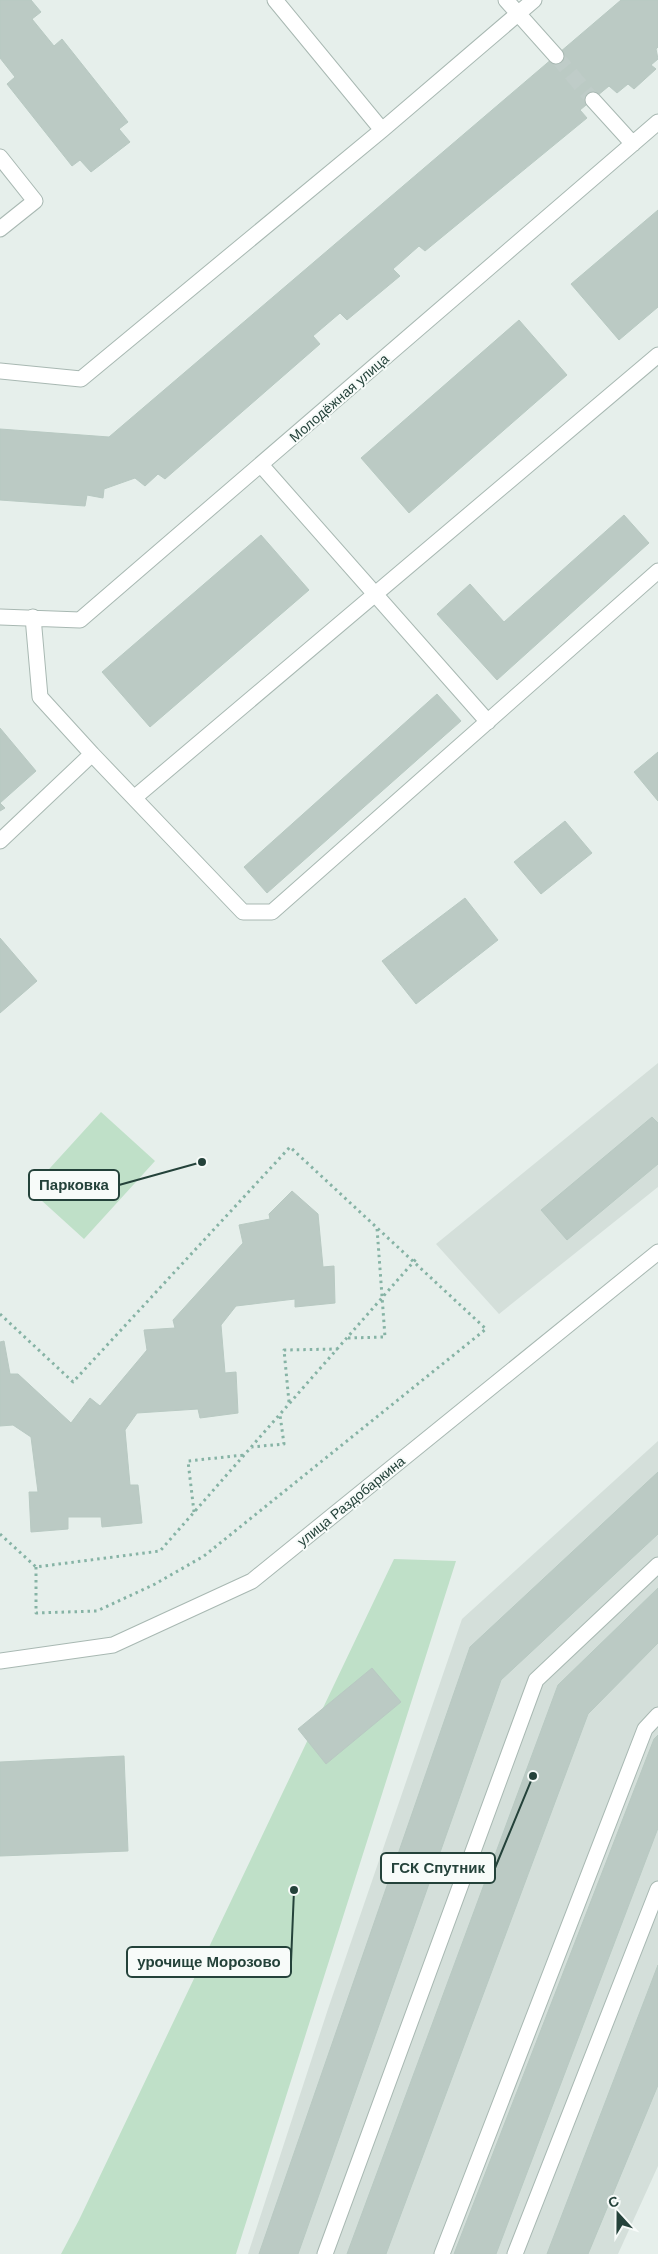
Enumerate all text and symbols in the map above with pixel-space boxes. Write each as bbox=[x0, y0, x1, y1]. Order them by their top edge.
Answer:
street label: Молодёжная улица bbox=[286, 351, 392, 445]
callout: Парковка bbox=[29, 1170, 119, 1200]
text: Парковка bbox=[39, 1176, 110, 1193]
street label: улица Раздобаркина bbox=[294, 1453, 408, 1549]
callout: ГСК Спутник bbox=[381, 1853, 495, 1883]
text: ГСК Спутник bbox=[391, 1859, 485, 1876]
callout: урочище Морозово bbox=[127, 1947, 291, 1977]
text: урочище Морозово bbox=[137, 1953, 281, 1970]
north arrow bbox=[593, 2189, 643, 2239]
text: С bbox=[606, 2193, 621, 2211]

